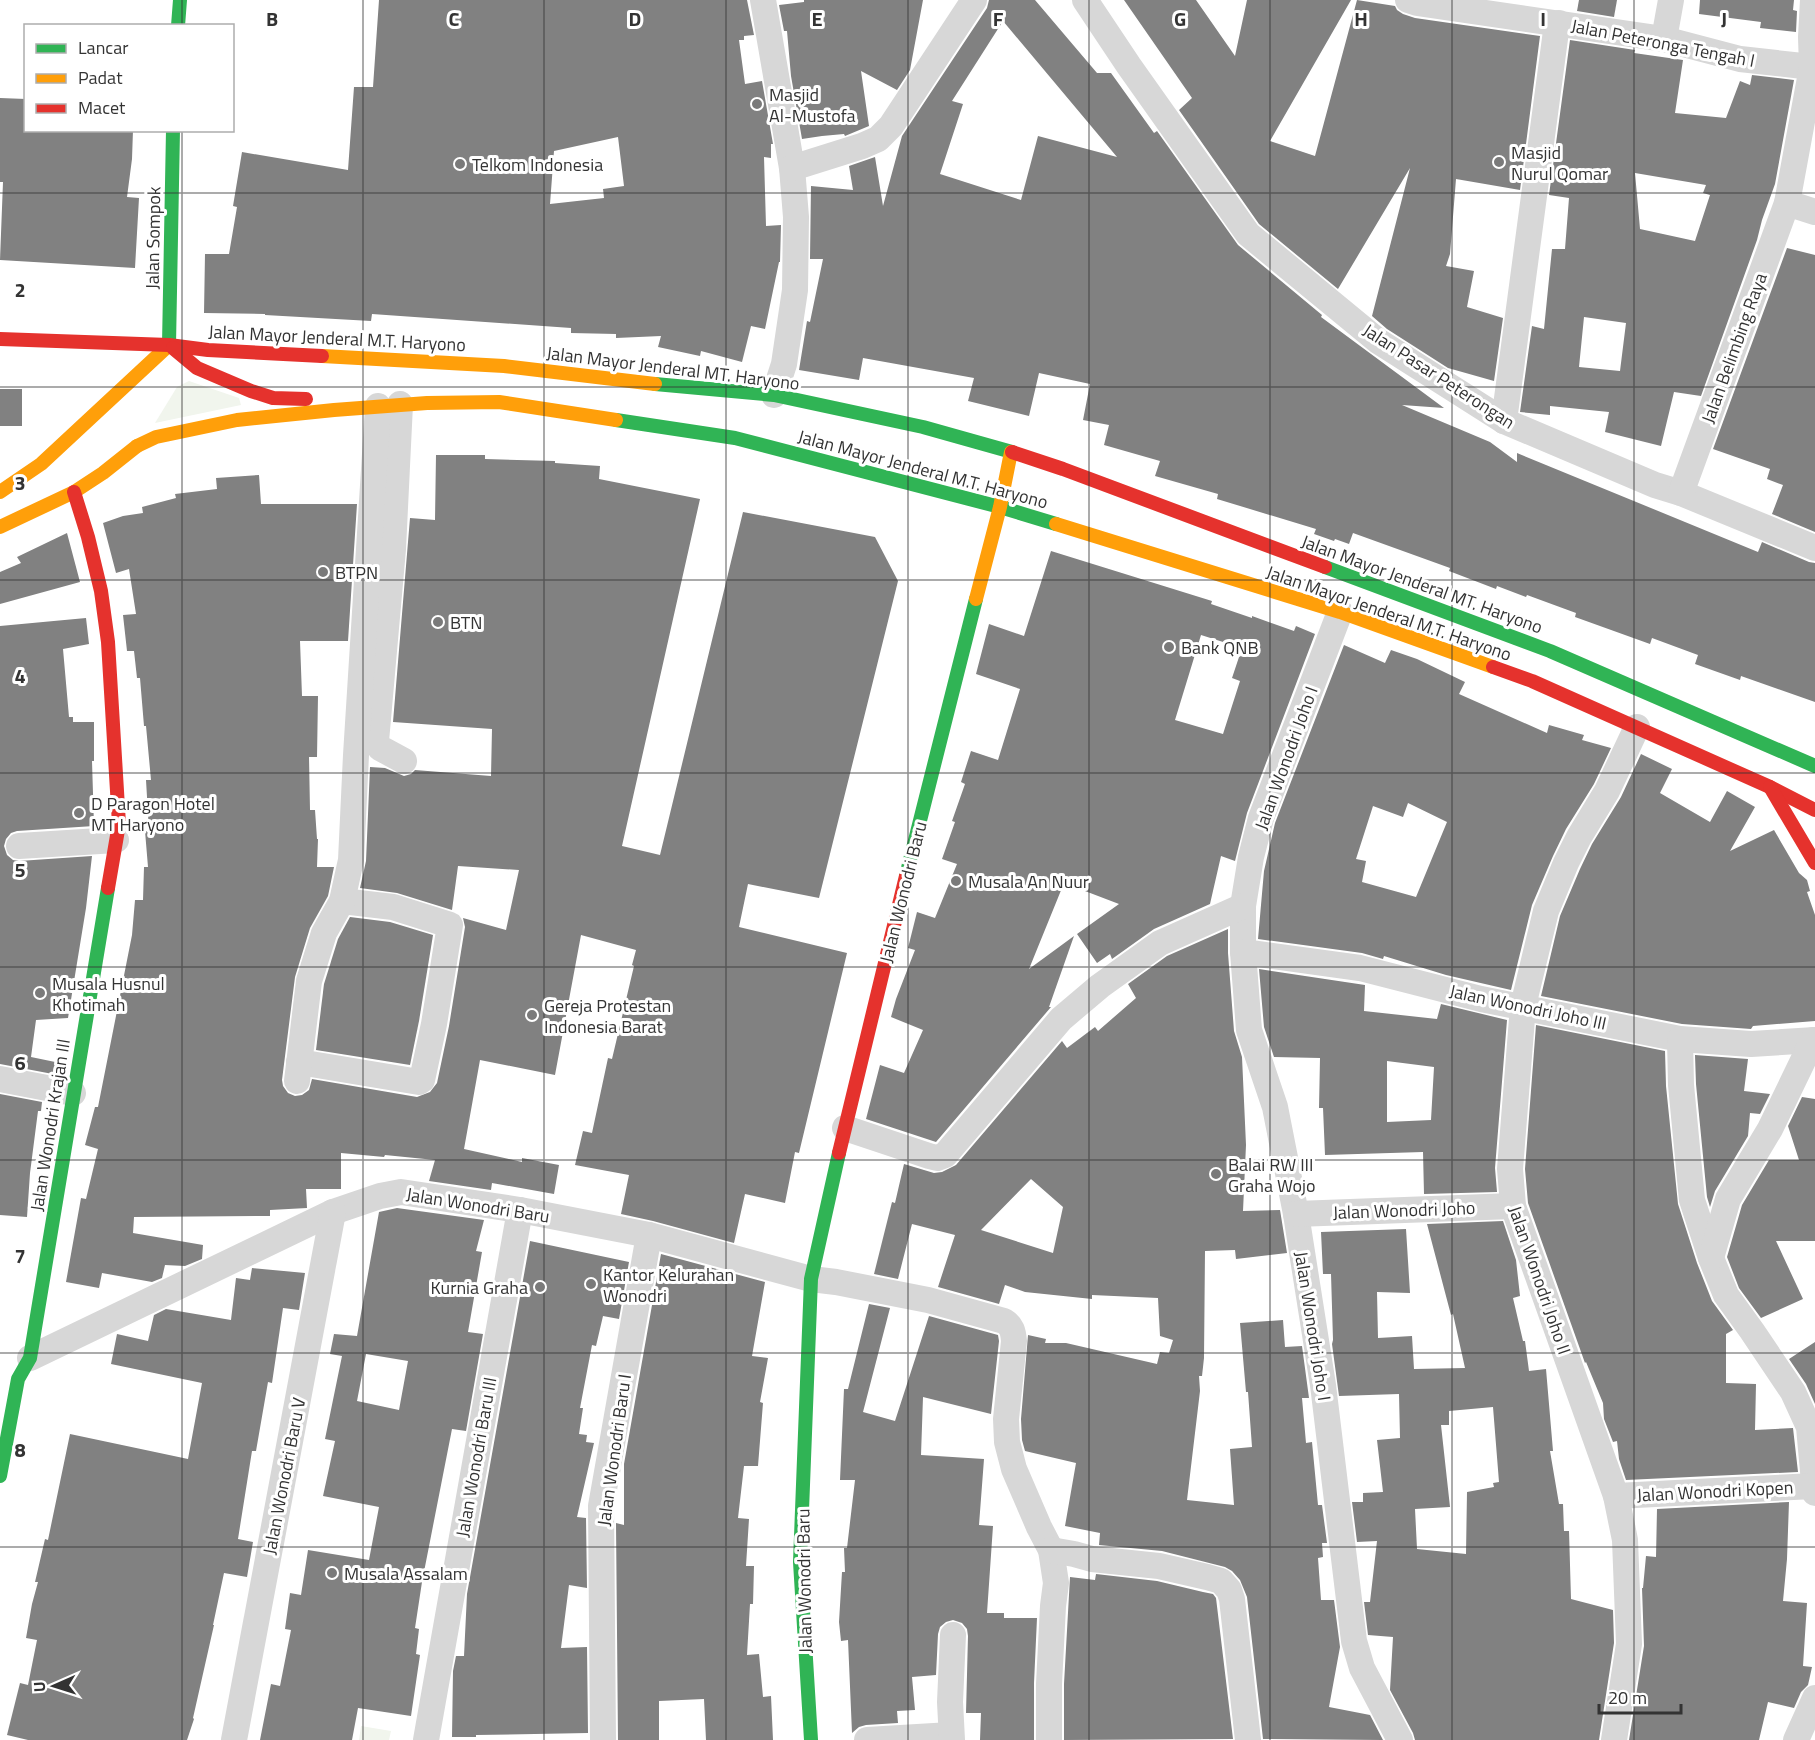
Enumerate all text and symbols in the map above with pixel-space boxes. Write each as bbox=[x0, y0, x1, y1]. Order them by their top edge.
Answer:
text: B bbox=[266, 3, 278, 34]
text: C bbox=[449, 3, 460, 34]
text: D bbox=[629, 3, 641, 34]
text: E bbox=[811, 3, 823, 34]
text: F bbox=[993, 3, 1004, 34]
text: G bbox=[1174, 3, 1186, 34]
text: H bbox=[1354, 3, 1368, 34]
text: I bbox=[1540, 3, 1546, 34]
street label: Jalan Peteronga Tengah I bbox=[1569, 15, 1757, 71]
legend bbox=[24, 24, 234, 132]
text: Lancar bbox=[78, 34, 128, 61]
text: Padat bbox=[78, 64, 123, 91]
place label: Masjid Al-Mustofa bbox=[769, 81, 856, 129]
text: Macet bbox=[78, 94, 126, 121]
marker: Masjid Al-Mustofa bbox=[750, 97, 764, 111]
place label: Masjid Nurul Qomar bbox=[1511, 139, 1608, 187]
place label: Telkom Indonesia bbox=[472, 151, 603, 178]
marker: Masjid Nurul Qomar bbox=[1492, 155, 1506, 169]
marker: Telkom Indonesia bbox=[453, 157, 467, 171]
street label: Jalan Sompok bbox=[139, 186, 167, 290]
street label: Jalan Belimbing Raya bbox=[1694, 269, 1774, 427]
text: 2 bbox=[14, 274, 26, 305]
street label: Jalan Pasar Peterongan bbox=[1358, 317, 1520, 435]
street label: Jalan Mayor Jenderal M.T. Haryono bbox=[208, 318, 466, 358]
street label: Jalan Mayor Jenderal MT. Haryono bbox=[545, 339, 801, 397]
street label: Jalan Mayor Jenderal M.T. Haryono bbox=[795, 423, 1051, 515]
text: 3 bbox=[14, 467, 26, 498]
street label: Jalan Mayor Jenderal MT. Haryono bbox=[1298, 528, 1546, 640]
street label: Jalan Mayor Jenderal M.T. Haryono bbox=[1263, 558, 1515, 668]
place label: BTPN bbox=[335, 559, 378, 586]
marker: BTPN bbox=[316, 565, 330, 579]
place label: BTN bbox=[450, 609, 482, 636]
marker: BTN bbox=[431, 615, 445, 629]
place label: Bank QNB bbox=[1181, 634, 1259, 661]
marker: Bank QNB bbox=[1162, 640, 1176, 654]
text: 4 bbox=[14, 660, 26, 691]
street label: Jalan Wonodri Joho I bbox=[1247, 682, 1325, 834]
place label: D Paragon Hotel MT Haryono bbox=[91, 790, 215, 838]
marker: D Paragon Hotel MT Haryono bbox=[72, 806, 86, 820]
street label: Jalan Wonodri Baru bbox=[872, 818, 934, 966]
text: 5 bbox=[14, 854, 26, 885]
place label: Musala An Nuur bbox=[968, 868, 1089, 895]
marker: Musala An Nuur bbox=[949, 874, 963, 888]
place label: Musala Husnul Khotimah bbox=[52, 970, 165, 1018]
street label: Jalan Wonodri Joho III bbox=[1447, 977, 1609, 1037]
marker: Musala Husnul Khotimah bbox=[33, 986, 47, 1000]
place label: Gereja Protestan Indonesia Barat bbox=[544, 992, 671, 1040]
marker: Gereja Protestan Indonesia Barat bbox=[525, 1008, 539, 1022]
street label: Jalan Wonodri Krajan III bbox=[23, 1037, 77, 1213]
text: 6 bbox=[14, 1047, 26, 1078]
place label: Balai RW III Graha Wojo bbox=[1228, 1151, 1316, 1199]
marker: Balai RW III Graha Wojo bbox=[1209, 1167, 1223, 1181]
street label: Jalan Wonodri Baru bbox=[404, 1180, 552, 1230]
street label: Jalan Wonodri Joho bbox=[1332, 1194, 1476, 1226]
street label: Jalan Wonodri Joho II bbox=[1502, 1202, 1578, 1358]
text: 7 bbox=[14, 1240, 26, 1271]
street label: Jalan Wonodri Joho I bbox=[1288, 1249, 1338, 1403]
place label: Kantor Kelurahan Wonodri bbox=[603, 1261, 734, 1309]
place label: Kurnia Graha bbox=[431, 1274, 528, 1301]
marker: Kantor Kelurahan Wonodri bbox=[584, 1277, 598, 1291]
marker: Kurnia Graha bbox=[533, 1280, 547, 1294]
street label: Jalan Wonodri Baru I bbox=[590, 1372, 638, 1528]
street label: Jalan Wonodri Baru III bbox=[449, 1375, 503, 1539]
street label: Jalan Wonodri Baru V bbox=[256, 1395, 313, 1557]
text: 8 bbox=[14, 1434, 26, 1465]
street label: Jalan Wonodri Kopen bbox=[1636, 1473, 1794, 1509]
street label: Jalan Wonodri Baru bbox=[789, 1508, 819, 1654]
place label: Musala Assalam bbox=[344, 1560, 468, 1587]
marker: Musala Assalam bbox=[325, 1566, 339, 1580]
north arrow bbox=[24, 1656, 84, 1716]
scale bar bbox=[1599, 1677, 1682, 1715]
text: U bbox=[27, 1681, 51, 1693]
text: 20 m bbox=[1608, 1684, 1647, 1711]

